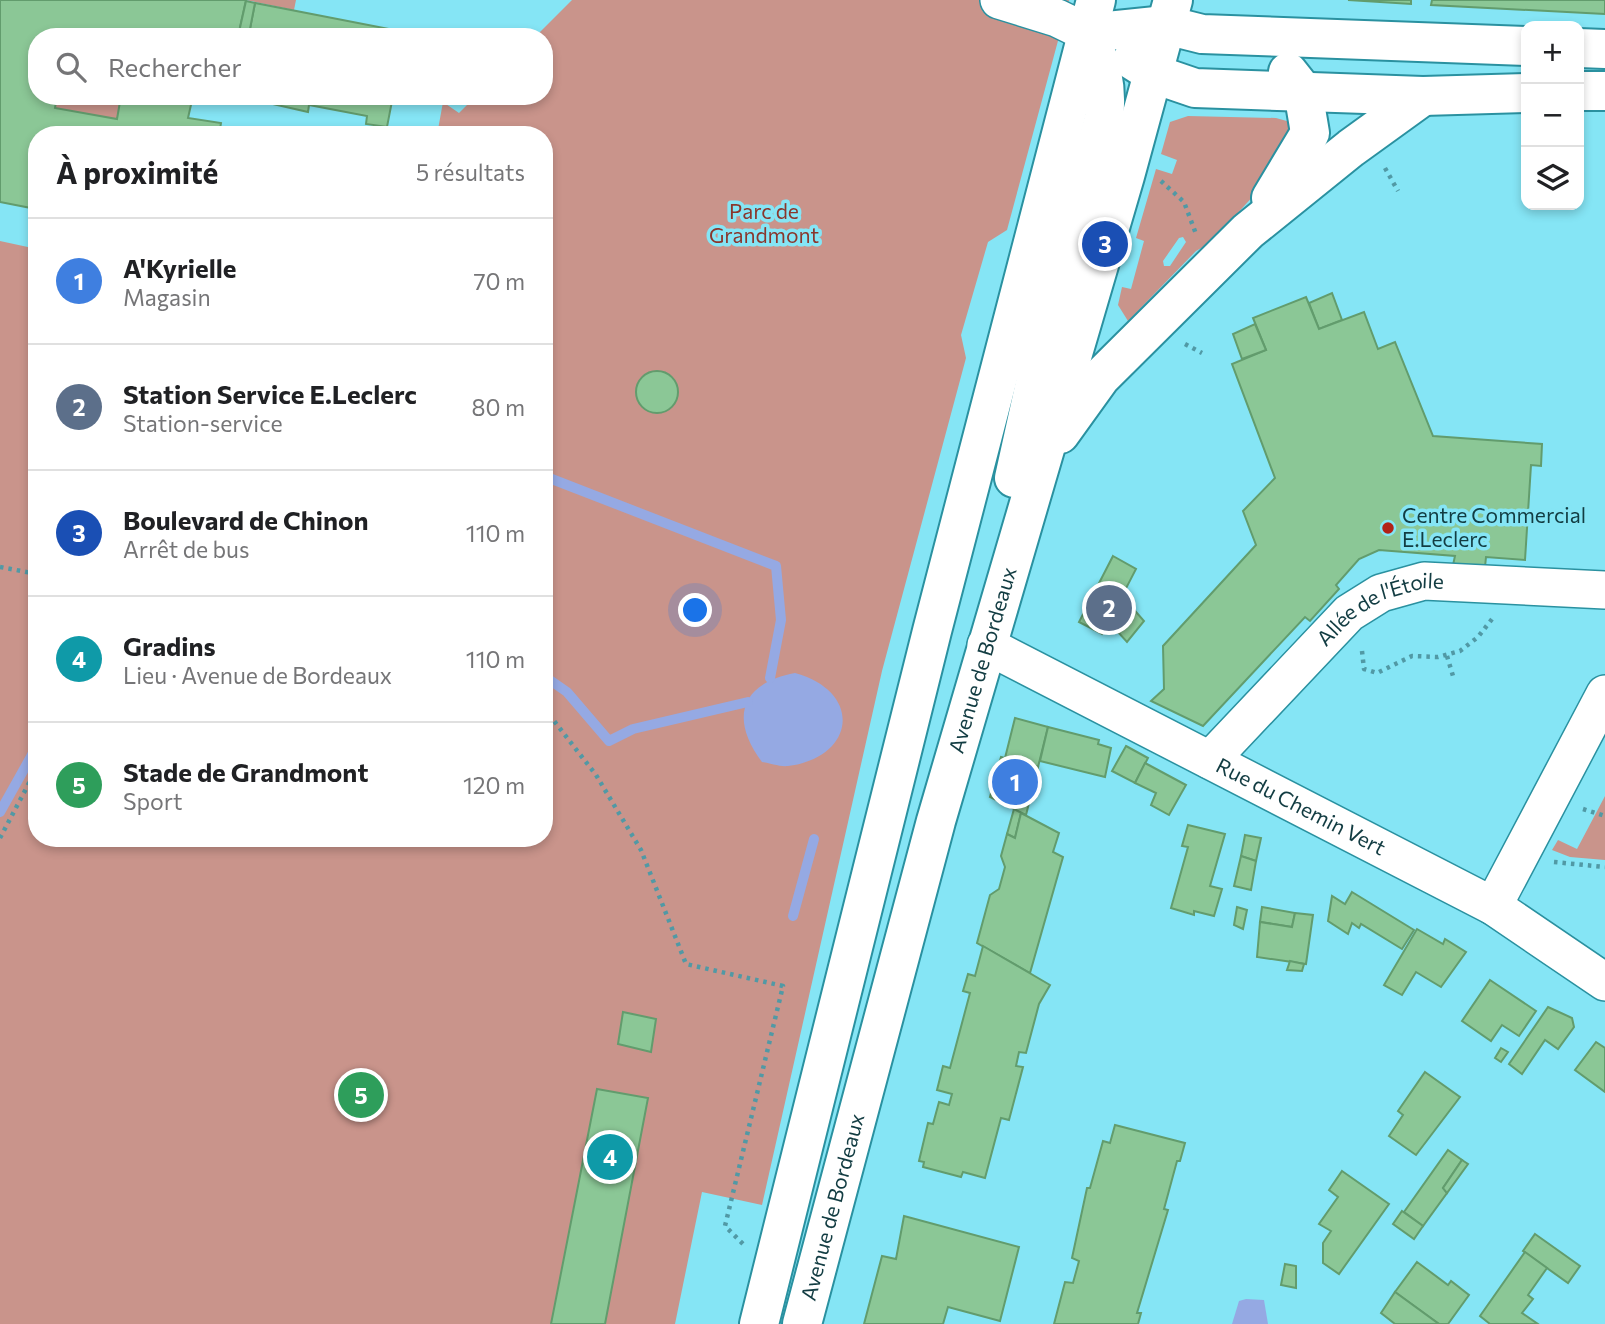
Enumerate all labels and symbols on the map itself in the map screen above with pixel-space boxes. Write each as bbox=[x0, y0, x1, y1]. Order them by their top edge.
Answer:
park label: Parc de Grandmont bbox=[709, 198, 819, 247]
pin: 3 bbox=[1082, 218, 1128, 270]
place label: Centre Commercial E.Leclerc bbox=[1402, 502, 1586, 551]
marker: Centre Commercial E.Leclerc bbox=[1380, 520, 1396, 536]
street label: Avenue de Bordeaux bbox=[943, 564, 1021, 756]
street label: Allée de l'Étoile bbox=[1311, 567, 1445, 650]
pin: 2 bbox=[1086, 582, 1132, 634]
your location bbox=[678, 593, 712, 627]
street label: Rue du Chemin Vert bbox=[1213, 752, 1390, 860]
pin: 1 bbox=[992, 756, 1038, 808]
pin: 5 bbox=[338, 1069, 384, 1121]
street label: Avenue de Bordeaux bbox=[795, 1110, 869, 1303]
pin: 4 bbox=[587, 1131, 633, 1183]

